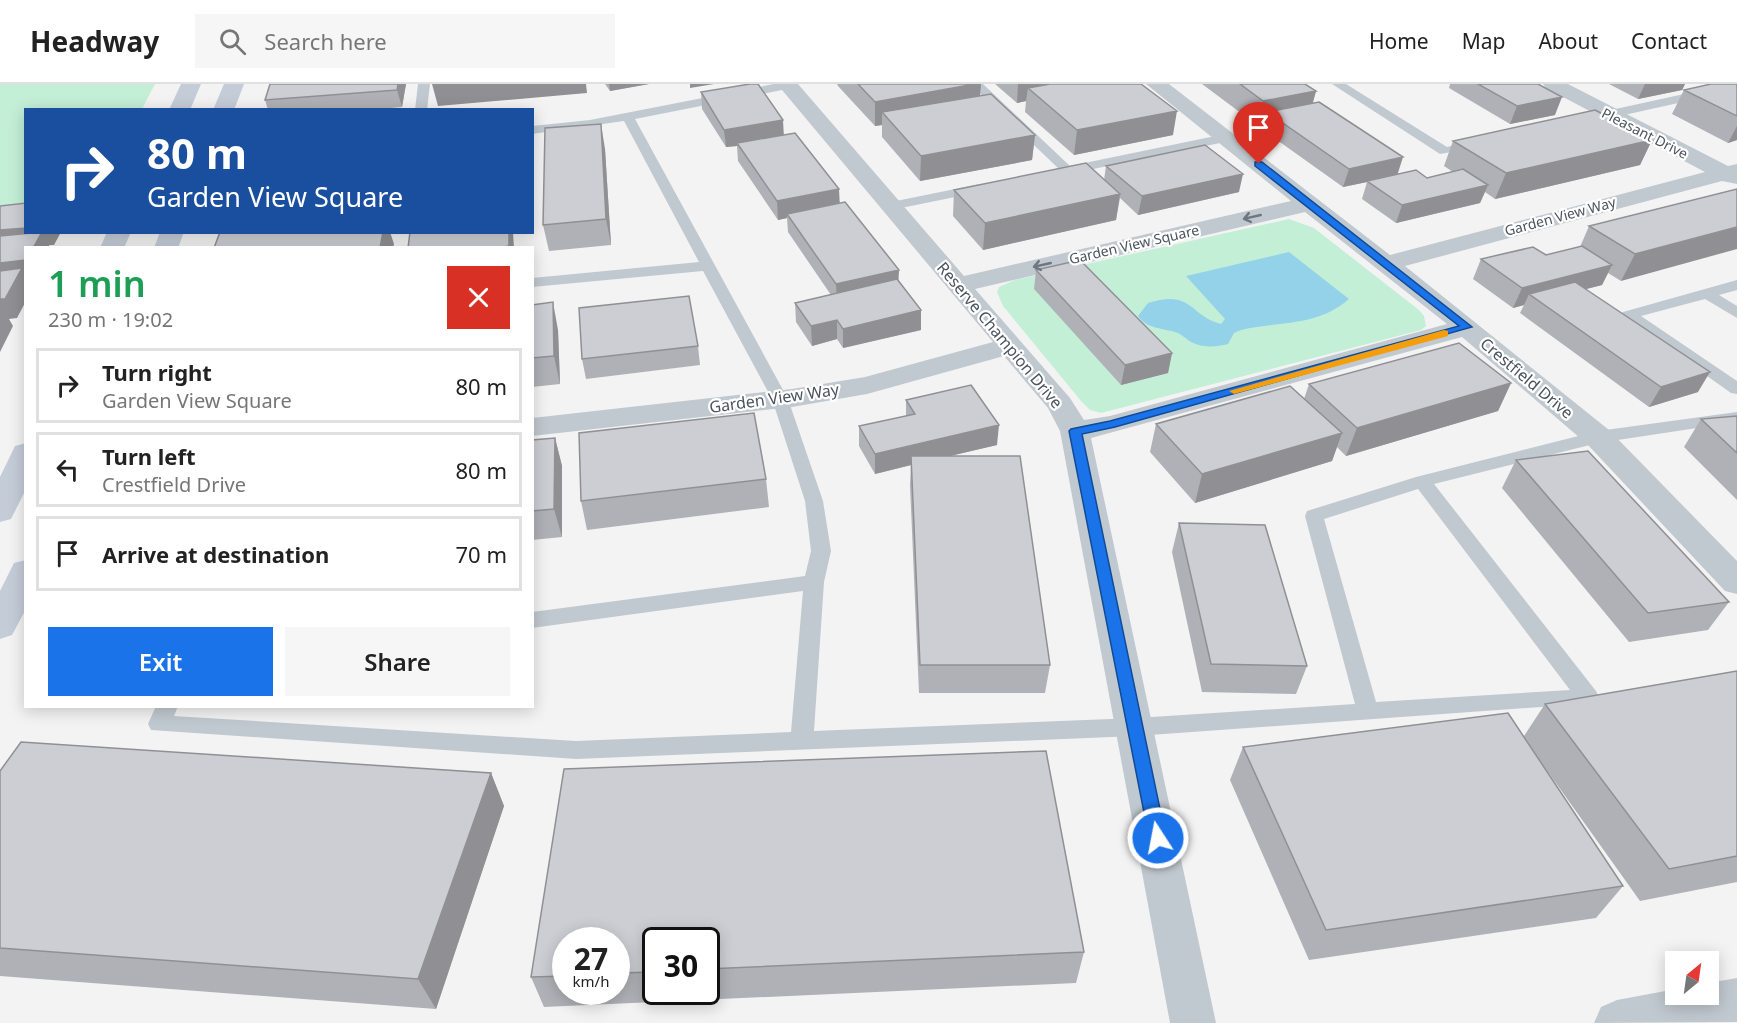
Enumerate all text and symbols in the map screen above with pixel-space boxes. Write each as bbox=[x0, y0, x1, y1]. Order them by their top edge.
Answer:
search box bbox=[195, 14, 615, 68]
text: Headway bbox=[30, 22, 159, 60]
icon: search bbox=[216, 25, 249, 58]
text: Search here bbox=[264, 26, 387, 56]
text: Home bbox=[1369, 27, 1429, 55]
text: Map bbox=[1462, 27, 1505, 55]
text: About bbox=[1538, 27, 1598, 55]
text: Contact bbox=[1631, 27, 1707, 55]
pin bbox=[1233, 102, 1284, 164]
street label: Pleasant Drive bbox=[1599, 103, 1691, 163]
icon: arrive bbox=[1242, 111, 1275, 144]
text: 80 m bbox=[147, 124, 247, 181]
icon: right bbox=[48, 132, 126, 210]
text: Garden View Square bbox=[147, 178, 403, 215]
street label: Garden View Way bbox=[1502, 192, 1619, 240]
one-way arrow bbox=[1243, 212, 1262, 223]
street label: Garden View Square bbox=[1067, 220, 1201, 268]
street label: Reserve Champion Drive bbox=[932, 257, 1068, 413]
text: 1 min bbox=[48, 259, 146, 308]
one-way arrow bbox=[1032, 260, 1051, 272]
button: close bbox=[447, 266, 510, 329]
text: 230 m · 19:02 bbox=[48, 306, 173, 333]
street label: Crestfield Drive bbox=[1476, 333, 1578, 423]
text: Turn right bbox=[102, 357, 212, 387]
icon: right bbox=[51, 369, 84, 402]
text: 80 m bbox=[456, 371, 507, 401]
street label: Garden View Way bbox=[708, 378, 841, 418]
text: Garden View Square bbox=[102, 387, 292, 414]
text: Turn left bbox=[102, 441, 196, 471]
icon: left bbox=[51, 453, 84, 486]
text: 80 m bbox=[456, 455, 507, 485]
text: Crestfield Drive bbox=[102, 471, 246, 498]
icon: arrive bbox=[51, 537, 84, 570]
text: Arrive at destination bbox=[102, 539, 329, 569]
text: 70 m bbox=[456, 539, 507, 569]
button: Exit bbox=[48, 627, 273, 696]
button: Share bbox=[285, 627, 510, 696]
position arrow bbox=[1126, 806, 1190, 870]
speed limit sign: 30 bbox=[642, 927, 720, 1005]
text: 27 bbox=[574, 938, 608, 979]
north arrow bbox=[1665, 951, 1719, 1005]
map controls bbox=[1665, 951, 1719, 1005]
text: km/h bbox=[573, 971, 609, 991]

